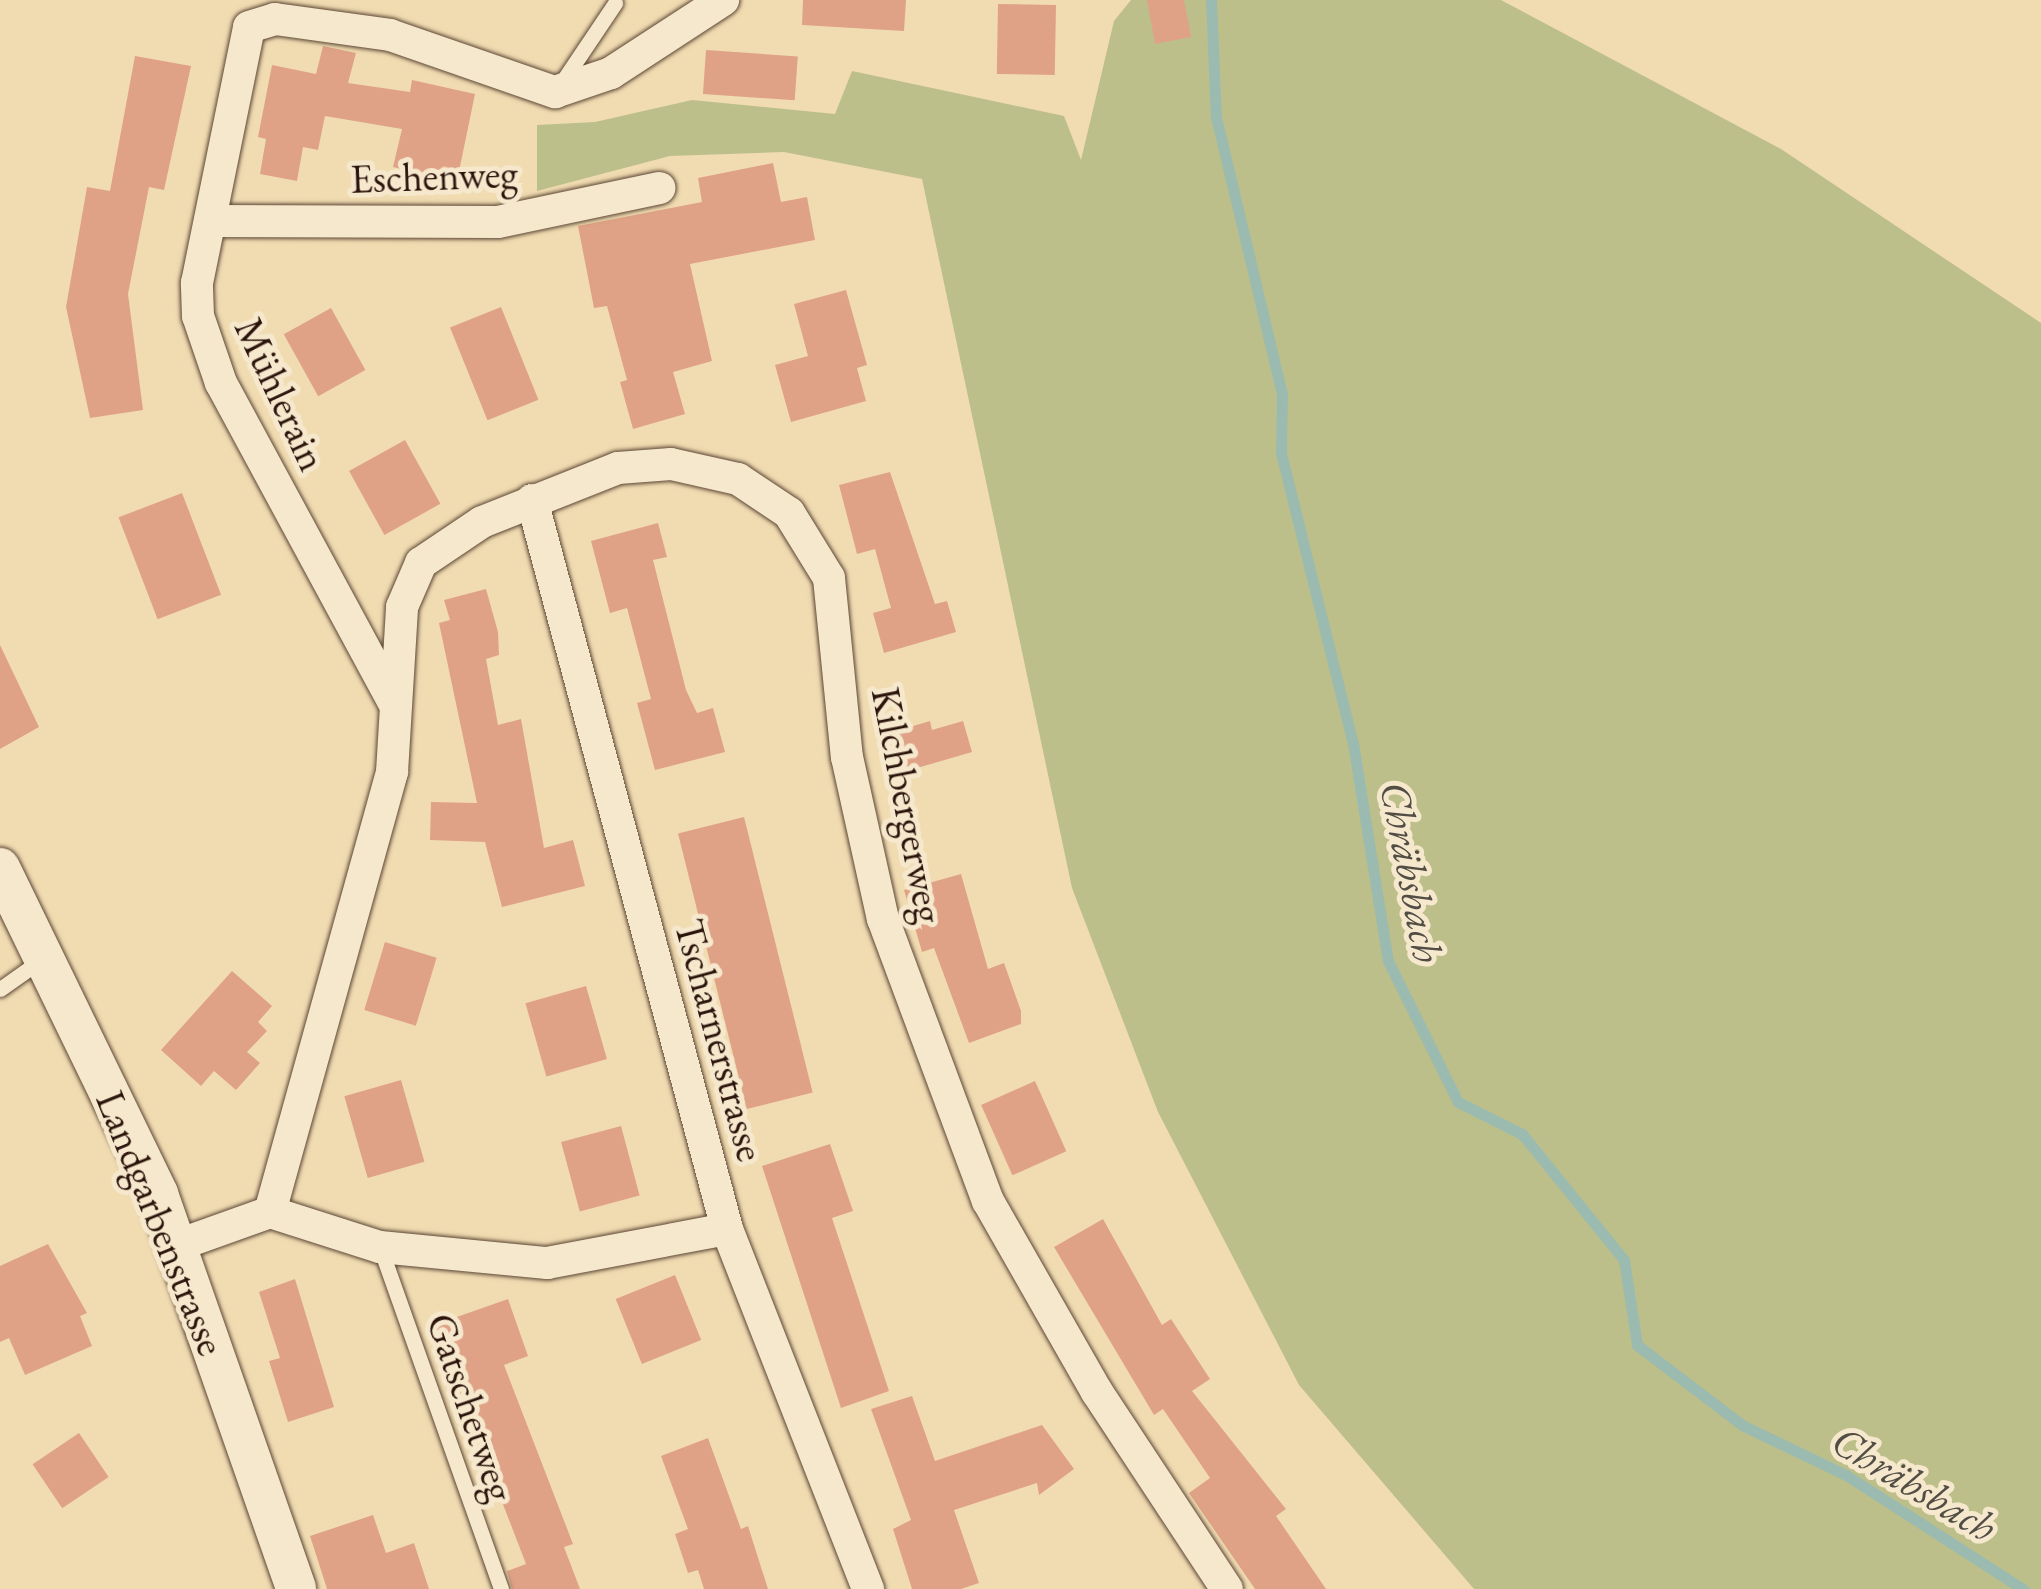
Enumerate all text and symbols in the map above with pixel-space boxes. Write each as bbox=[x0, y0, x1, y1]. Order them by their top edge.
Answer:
street label: Eschenweg bbox=[349, 149, 519, 203]
street label: Mühlerain bbox=[225, 310, 337, 478]
street label: Kilchbergerweg bbox=[862, 683, 954, 927]
water label: Chräbsbach bbox=[1369, 777, 1453, 967]
street label: Tscharnerstrasse bbox=[665, 914, 775, 1166]
street label: Landgarbenstrasse bbox=[86, 1084, 236, 1362]
street label: Gatschetweg bbox=[417, 1307, 525, 1507]
water label: Chräbsbach bbox=[1823, 1415, 2005, 1553]

